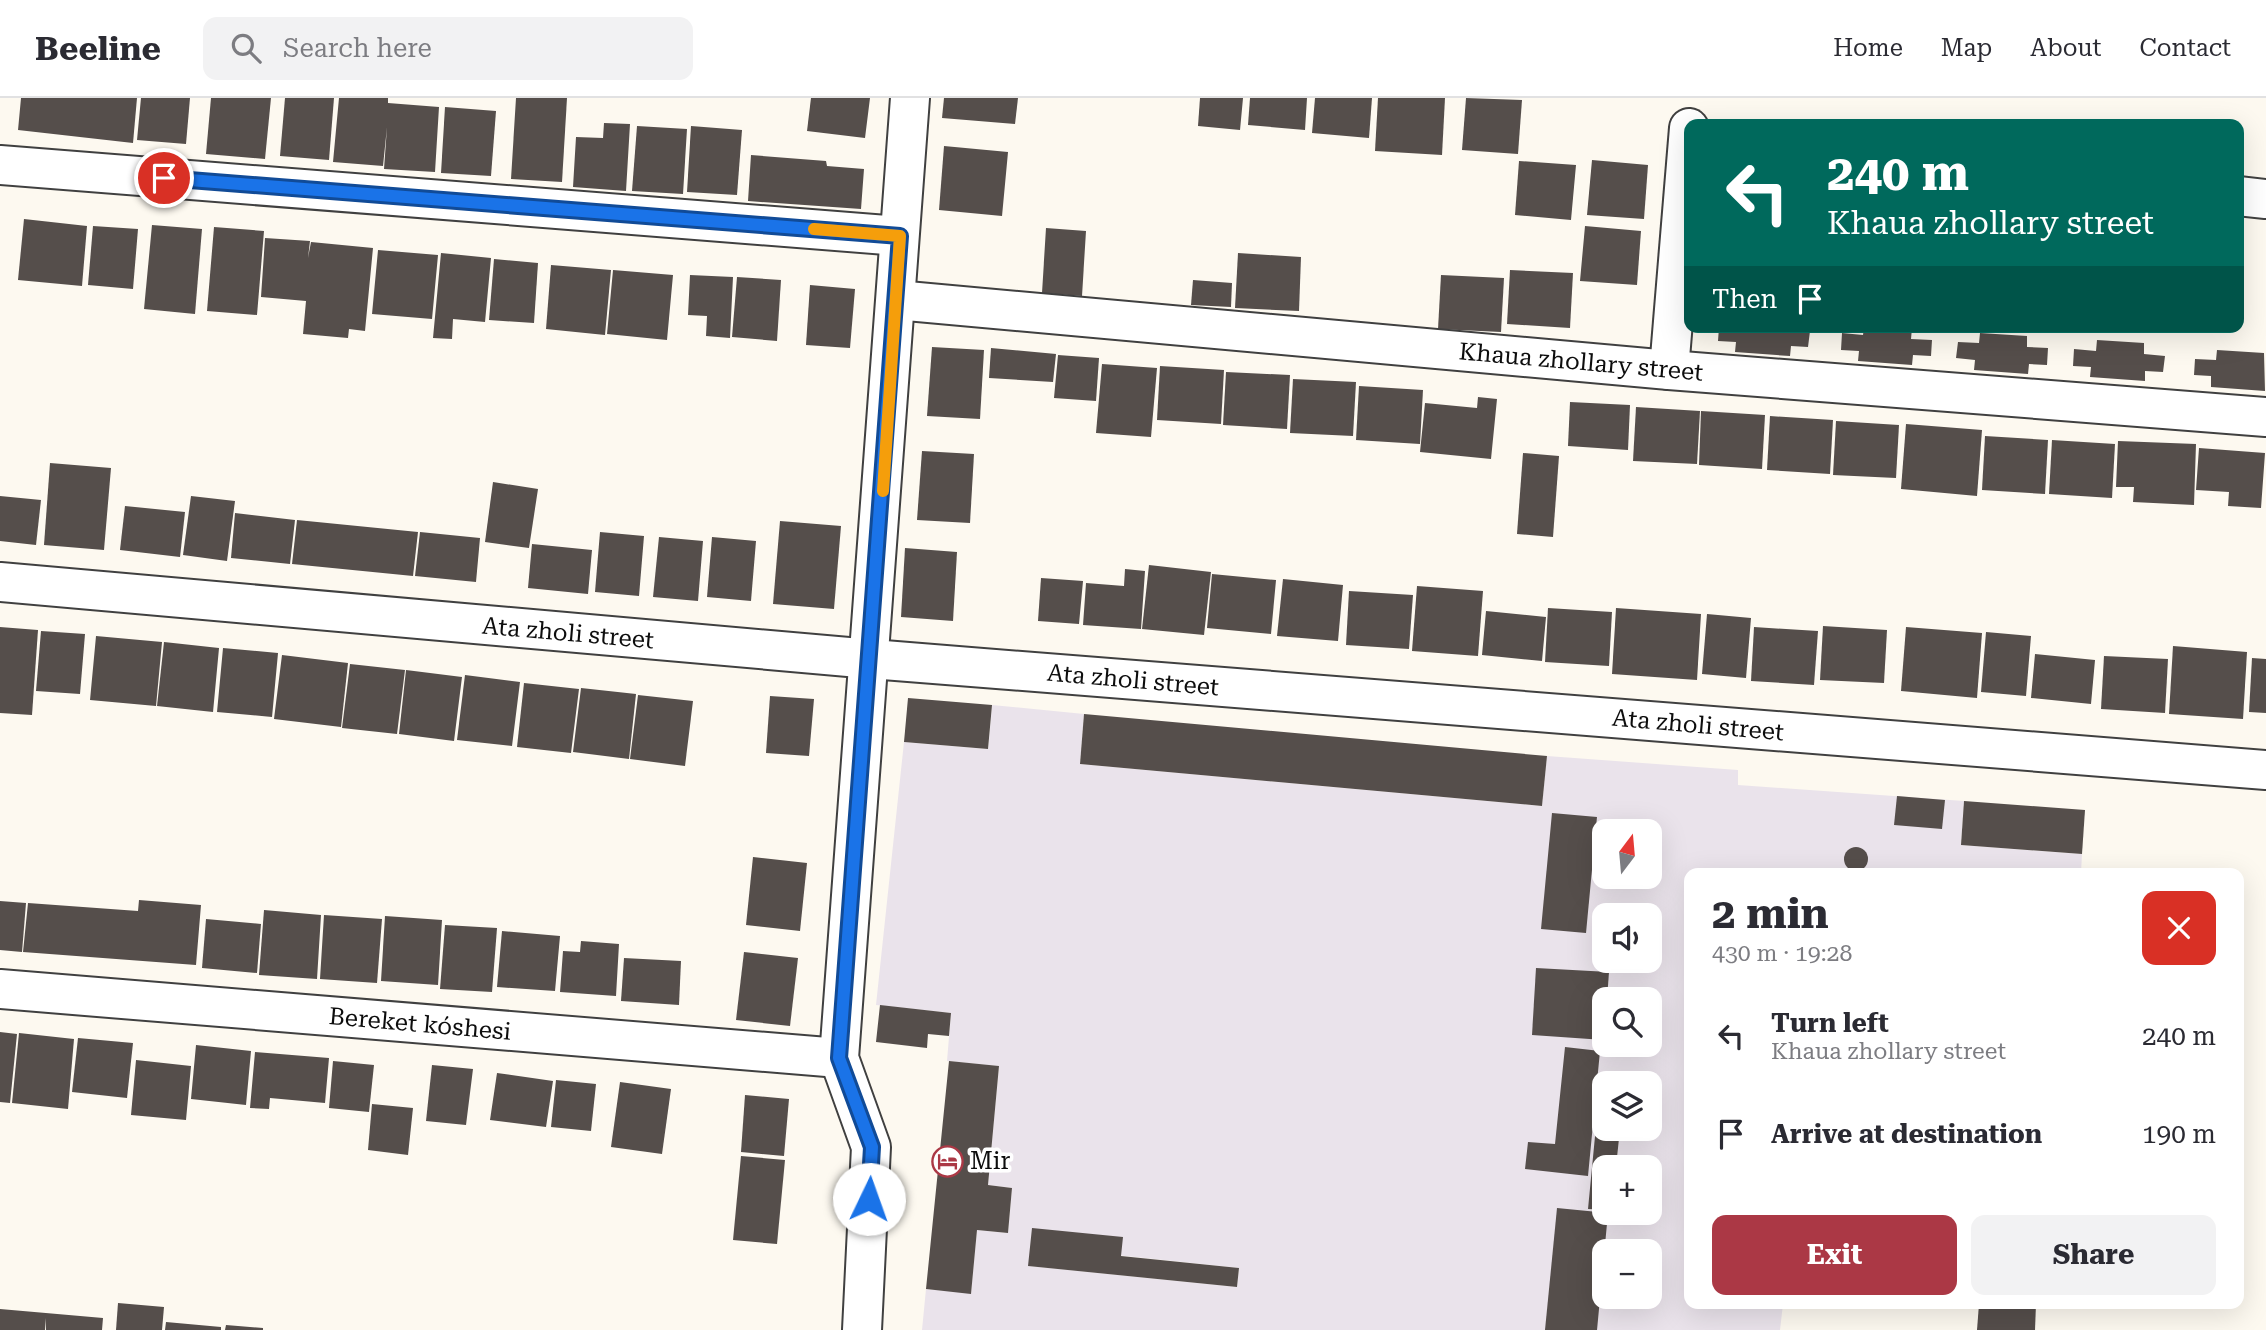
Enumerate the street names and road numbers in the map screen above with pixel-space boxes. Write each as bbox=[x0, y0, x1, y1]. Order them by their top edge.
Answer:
street label: Khaua zhollary street bbox=[1458, 337, 1704, 387]
street label: Ata zholi street bbox=[481, 612, 655, 654]
street label: Ata zholi street bbox=[1046, 659, 1220, 701]
street label: Ata zholi street bbox=[1611, 704, 1785, 746]
street label: Bereket kóshesi bbox=[328, 1002, 513, 1046]

